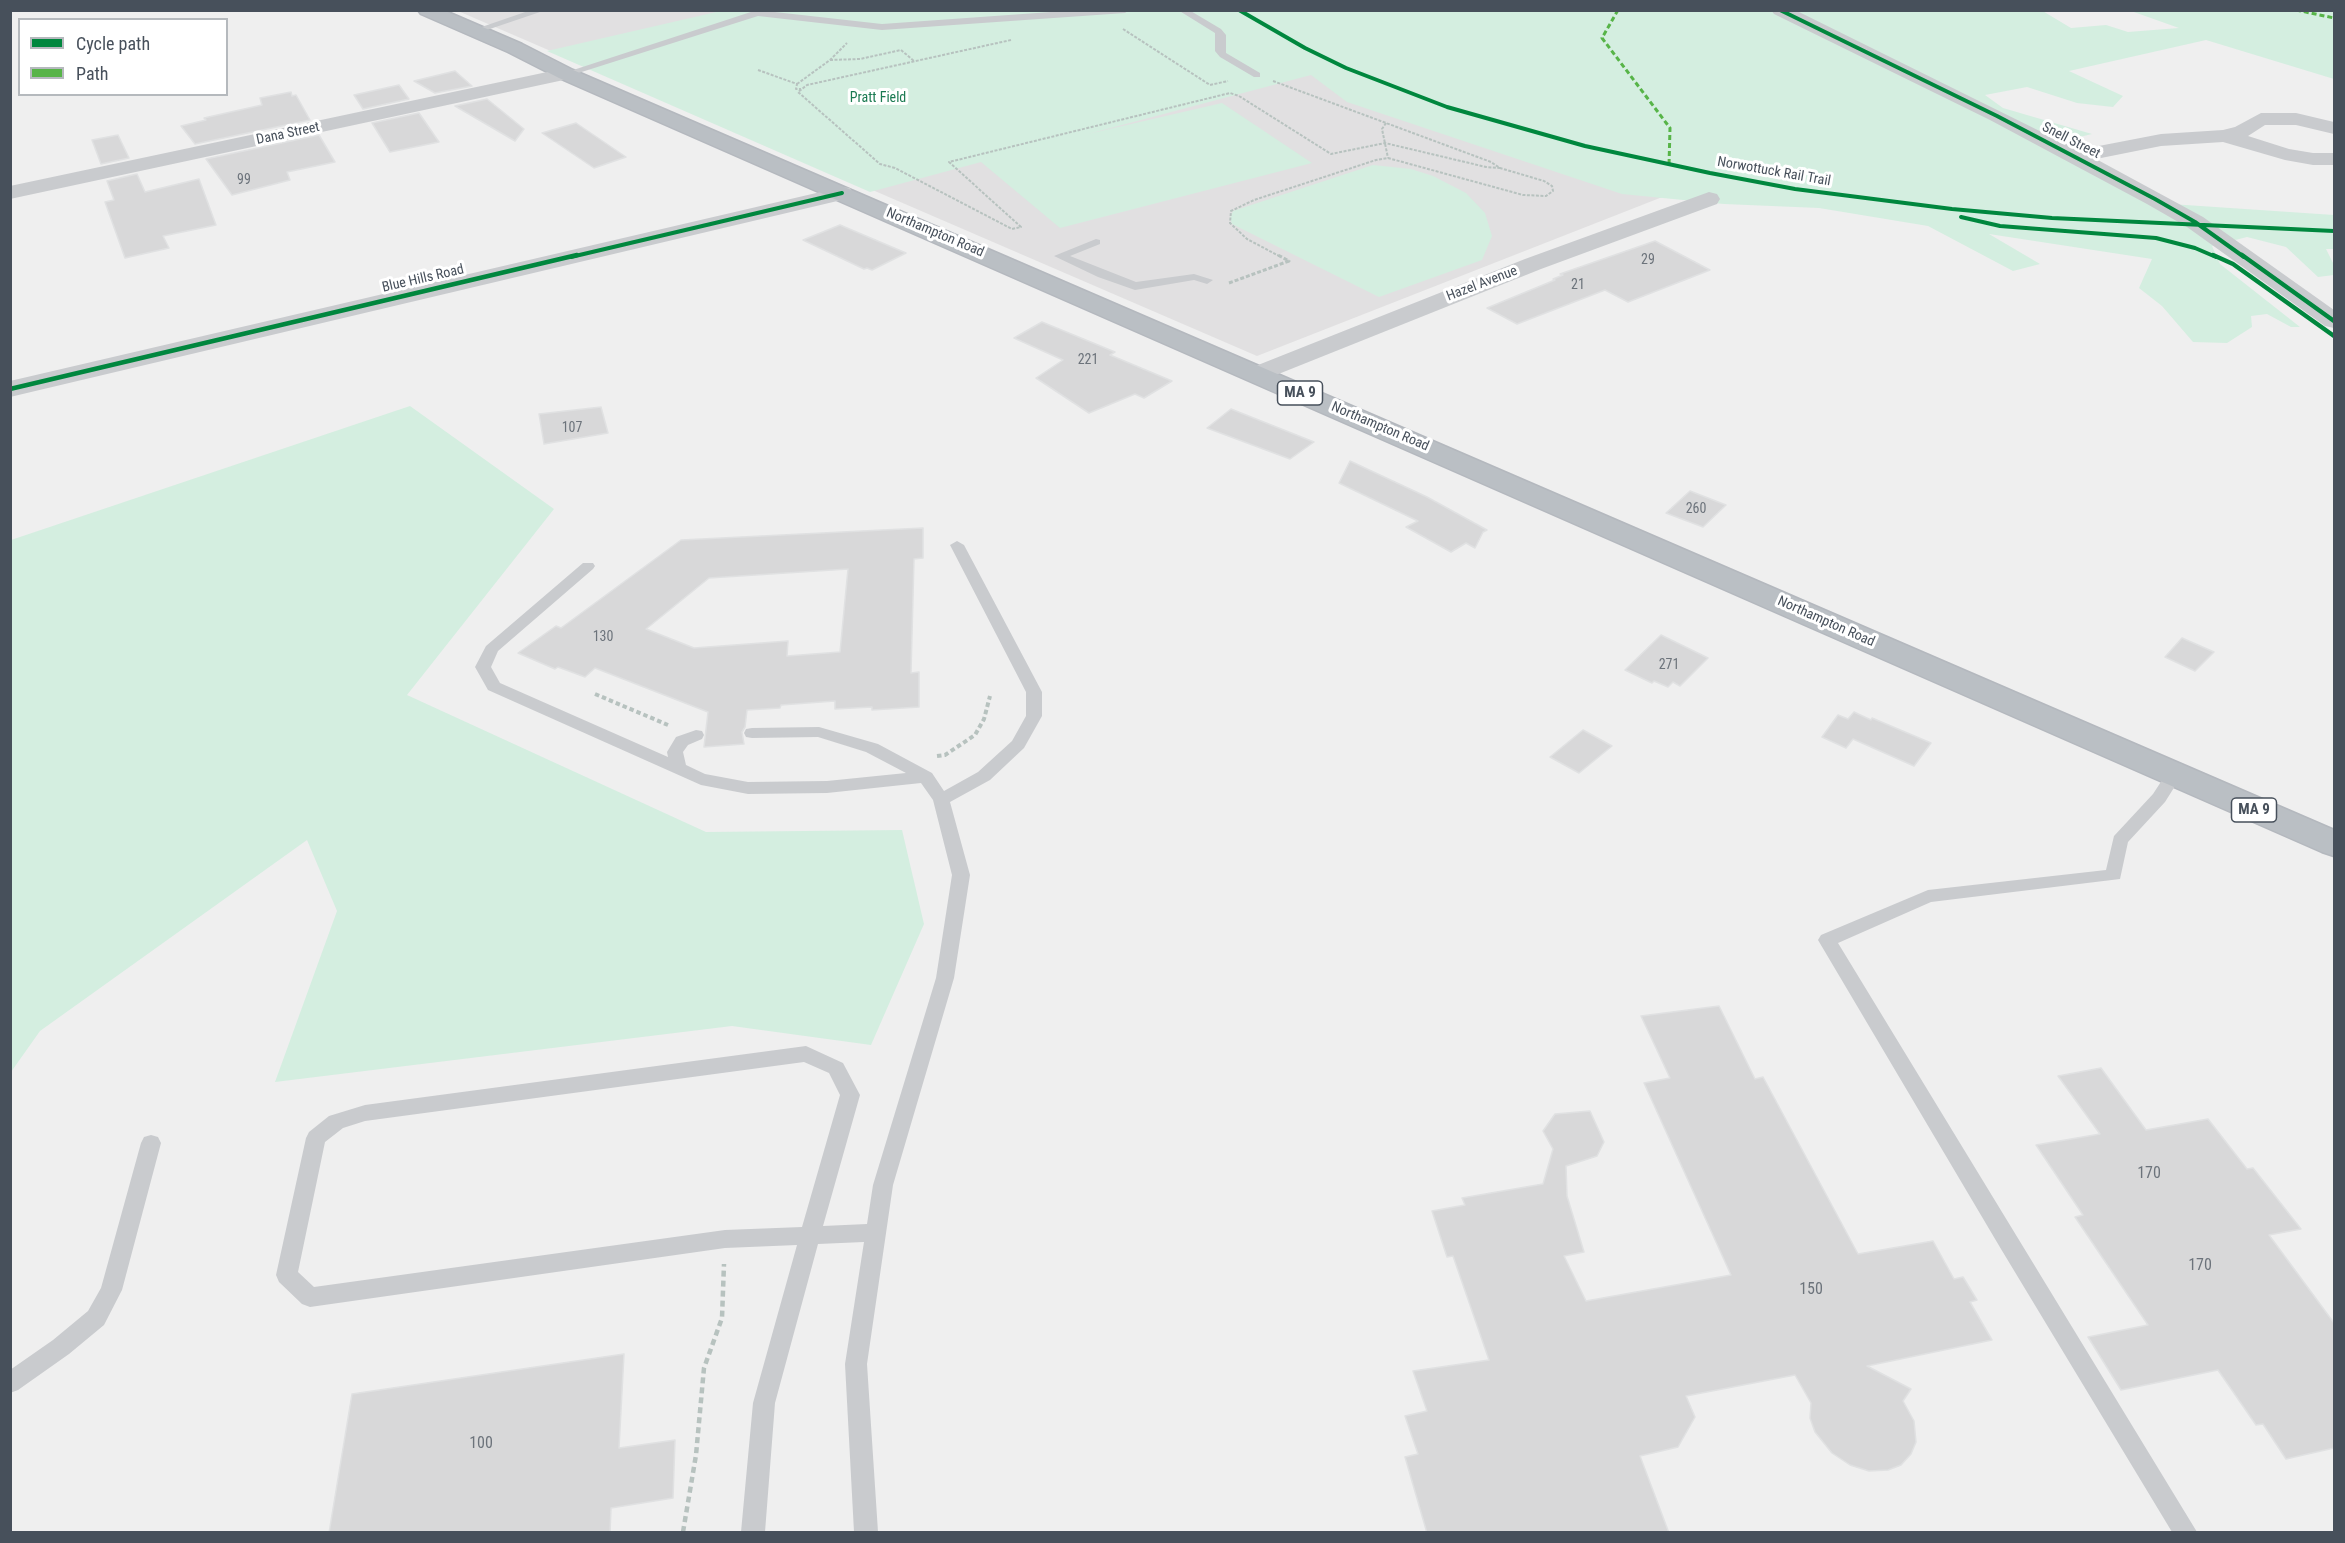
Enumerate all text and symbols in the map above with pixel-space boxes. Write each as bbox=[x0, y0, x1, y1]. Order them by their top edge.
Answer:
legend bbox=[18, 18, 228, 96]
text: Cycle path bbox=[76, 33, 150, 54]
text: Path bbox=[76, 63, 109, 84]
park label: Pratt Field bbox=[850, 90, 906, 106]
street label: Dana Street bbox=[255, 119, 321, 149]
street label: Snell Street bbox=[2039, 119, 2103, 163]
street label: Norwottuck Rail Trail bbox=[1716, 154, 1832, 190]
house number: 99 bbox=[237, 172, 251, 188]
street label: Northampton Road bbox=[884, 205, 986, 261]
house number: 29 bbox=[1641, 252, 1655, 268]
street label: Blue Hills Road bbox=[380, 261, 466, 297]
street label: Hazel Avenue bbox=[1444, 263, 1520, 305]
house number: 21 bbox=[1571, 277, 1585, 293]
house number: 221 bbox=[1078, 352, 1098, 368]
road number: MA 9 bbox=[1278, 381, 1322, 405]
street label: Northampton Road bbox=[1329, 399, 1431, 455]
house number: 107 bbox=[562, 420, 582, 436]
house number: 260 bbox=[1686, 501, 1706, 517]
street label: Northampton Road bbox=[1775, 593, 1877, 651]
house number: 130 bbox=[593, 629, 613, 645]
house number: 271 bbox=[1659, 657, 1679, 673]
road number: MA 9 bbox=[2232, 798, 2276, 822]
house number: 170 bbox=[2137, 1164, 2161, 1184]
house number: 170 bbox=[2188, 1256, 2212, 1276]
house number: 150 bbox=[1799, 1280, 1823, 1300]
house number: 100 bbox=[469, 1434, 493, 1454]

